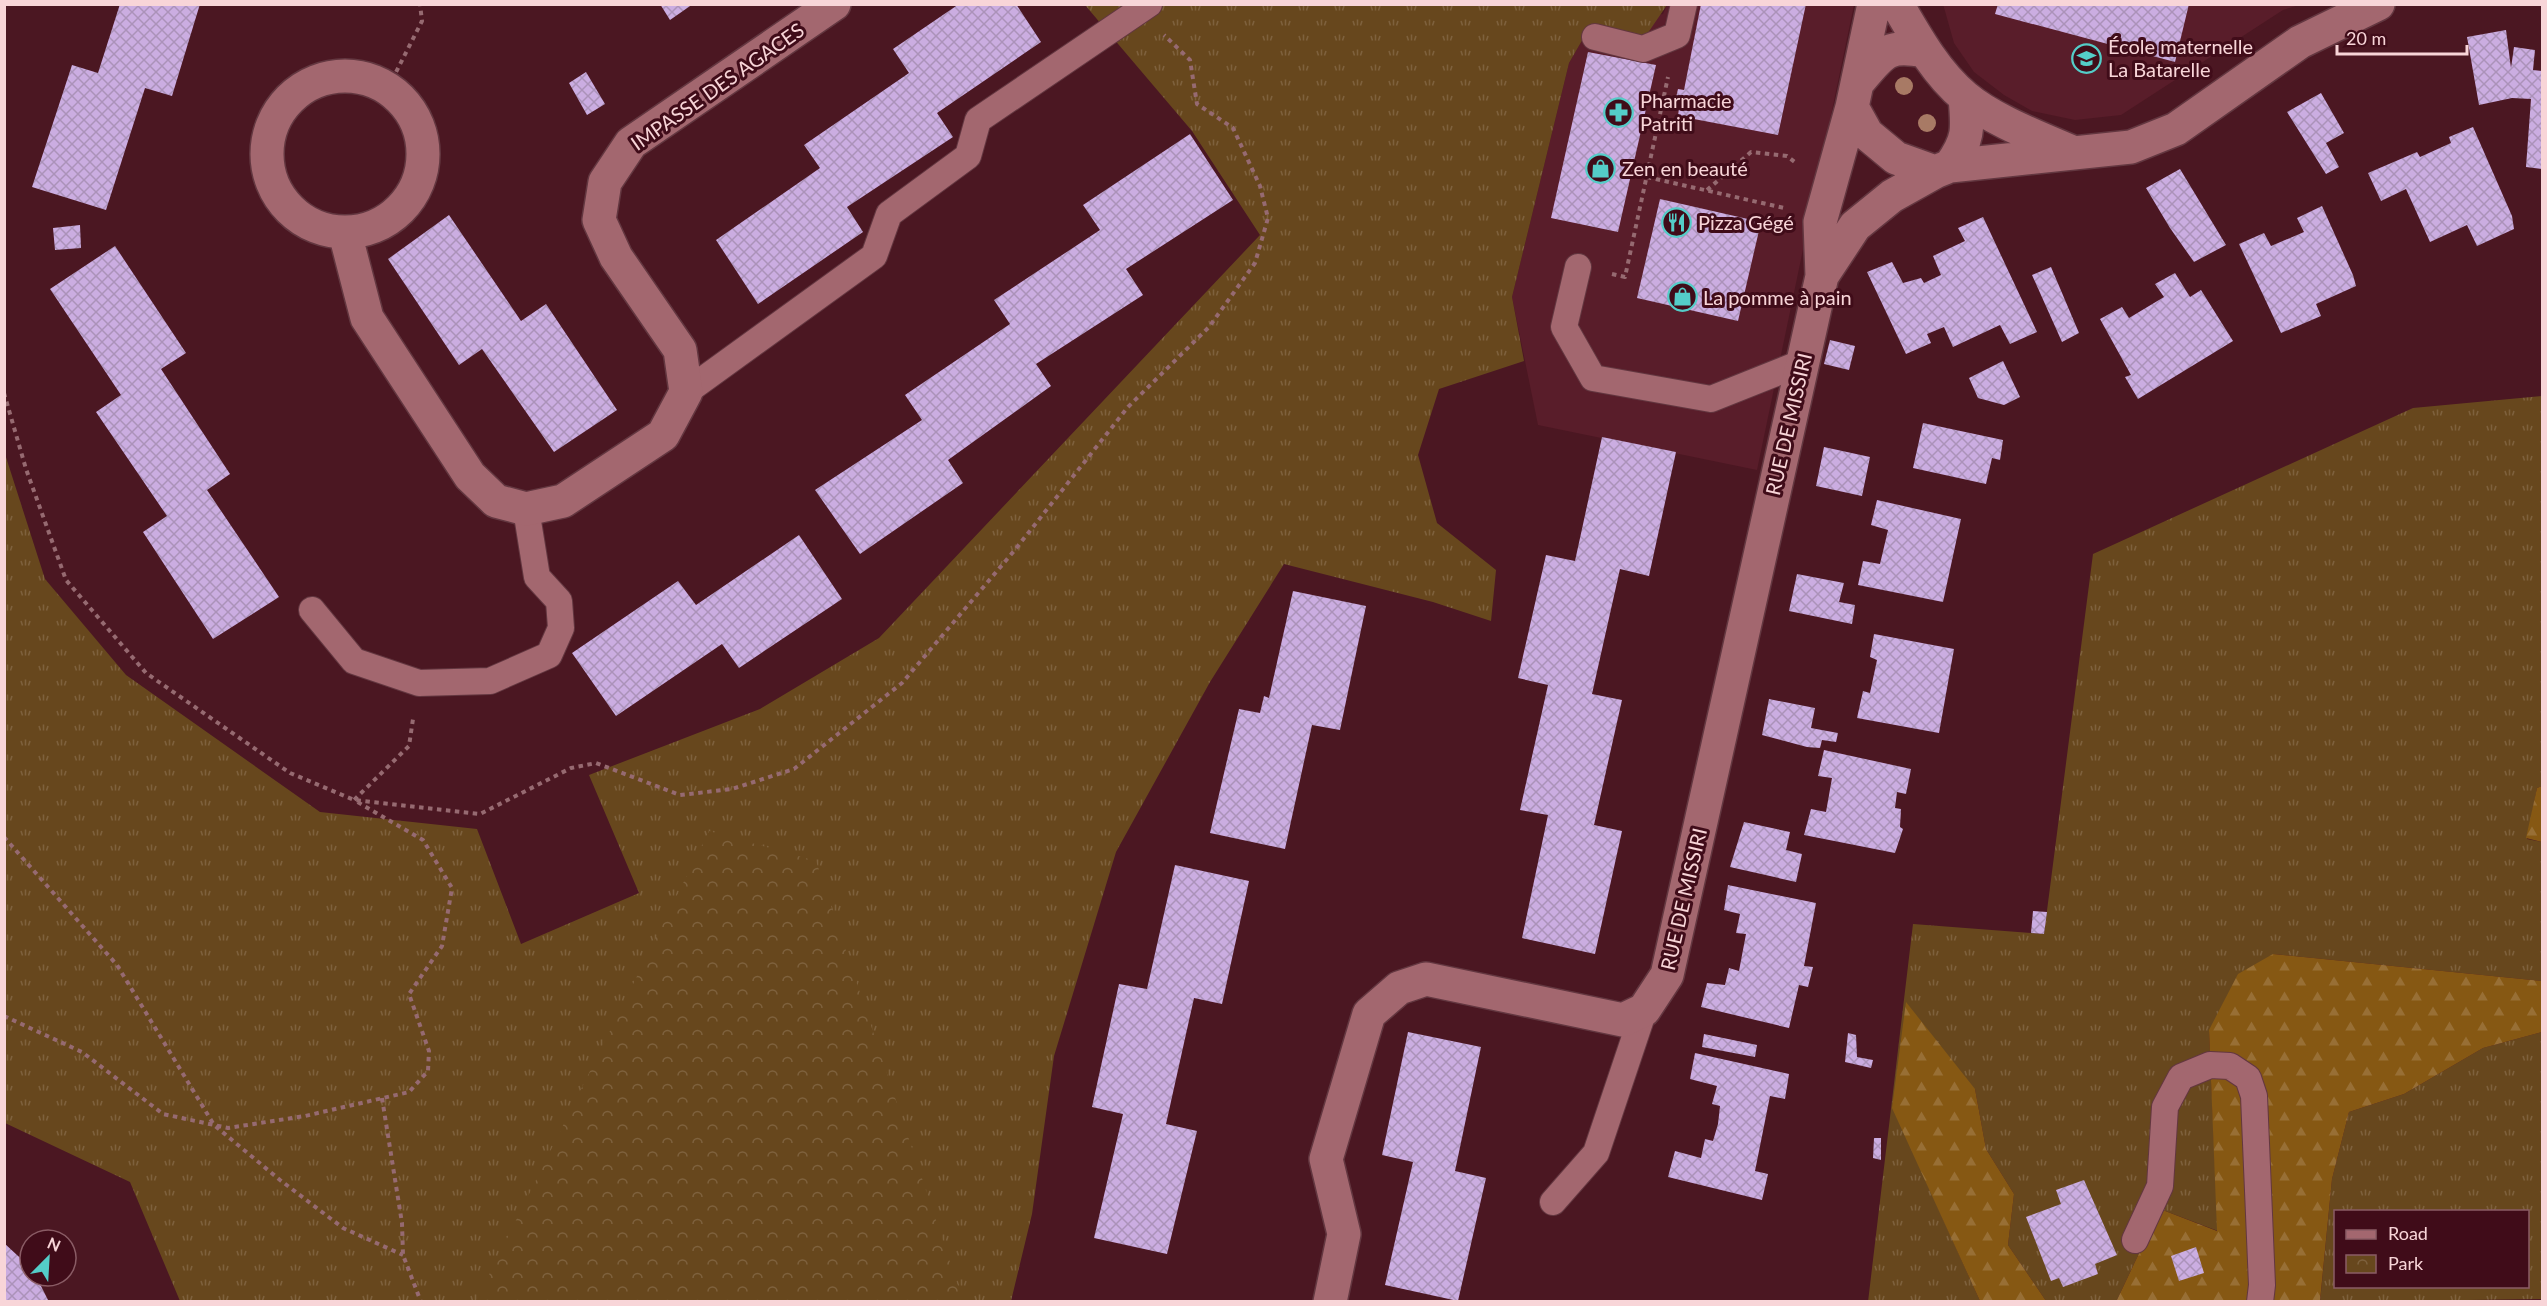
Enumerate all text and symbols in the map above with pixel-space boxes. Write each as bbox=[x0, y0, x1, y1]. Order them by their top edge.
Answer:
street label: IMPASSE DES AGACES bbox=[626, 17, 808, 155]
scale bar bbox=[2337, 18, 2468, 56]
text: 20 m bbox=[2346, 27, 2386, 49]
place label: École maternelle La Batarelle bbox=[2108, 34, 2253, 81]
school or university icon: École maternelle La Batarelle bbox=[2071, 42, 2103, 74]
place label: Pharmacie Patriti bbox=[1640, 88, 1732, 135]
pharmacy icon: Pharmacie Patriti bbox=[1603, 96, 1635, 128]
shop icon: Zen en beauté bbox=[1585, 152, 1617, 184]
place label: Zen en beauté bbox=[1622, 156, 1748, 180]
restaurant icon: Pizza Gégé bbox=[1661, 206, 1693, 238]
place label: Pizza Gégé bbox=[1698, 210, 1794, 234]
shop icon: La pomme à pain bbox=[1666, 281, 1698, 313]
place label: La pomme à pain bbox=[1703, 285, 1852, 309]
street label: RUE DE MISSIRI bbox=[1760, 351, 1816, 497]
street label: RUE DE MISSIRI bbox=[1655, 826, 1711, 972]
legend bbox=[2334, 1210, 2529, 1288]
text: Road bbox=[2388, 1222, 2428, 1244]
north arrow bbox=[18, 1228, 78, 1288]
text: N bbox=[45, 1233, 64, 1255]
text: Park bbox=[2388, 1252, 2424, 1274]

